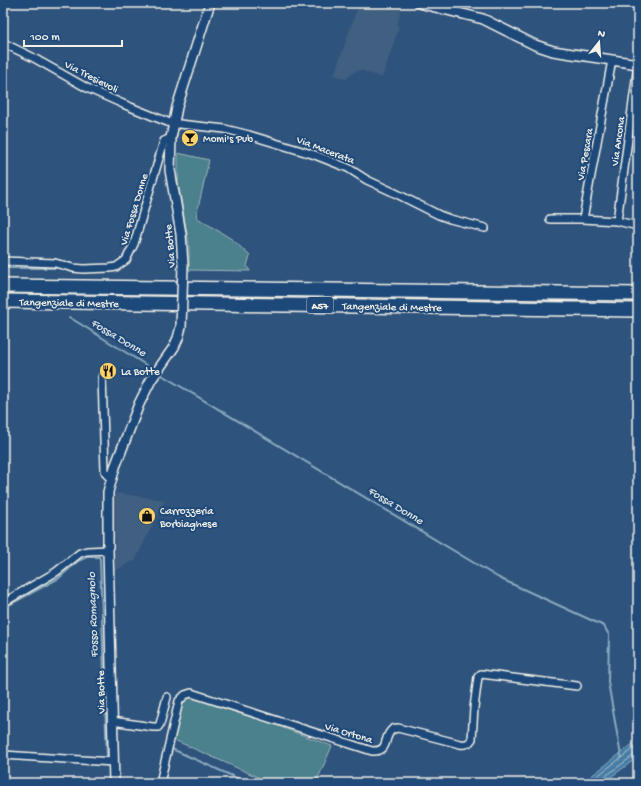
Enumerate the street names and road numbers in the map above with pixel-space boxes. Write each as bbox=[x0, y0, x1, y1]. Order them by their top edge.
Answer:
street label: Via Tresievoli bbox=[61, 59, 120, 96]
street label: Via Ancona bbox=[609, 115, 629, 168]
street label: Via Pescara bbox=[575, 126, 597, 182]
street label: Via Macerata bbox=[294, 134, 357, 168]
street label: Via Fossa Donne bbox=[118, 172, 152, 248]
street label: Via Botte bbox=[163, 223, 179, 269]
street label: Tangenziale di Mestre bbox=[18, 297, 119, 311]
road number: A57 bbox=[307, 297, 333, 313]
street label: Tangenziale di Mestre bbox=[341, 301, 442, 315]
street label: Via Botte bbox=[96, 670, 108, 715]
street label: Via Ortona bbox=[322, 721, 375, 747]

